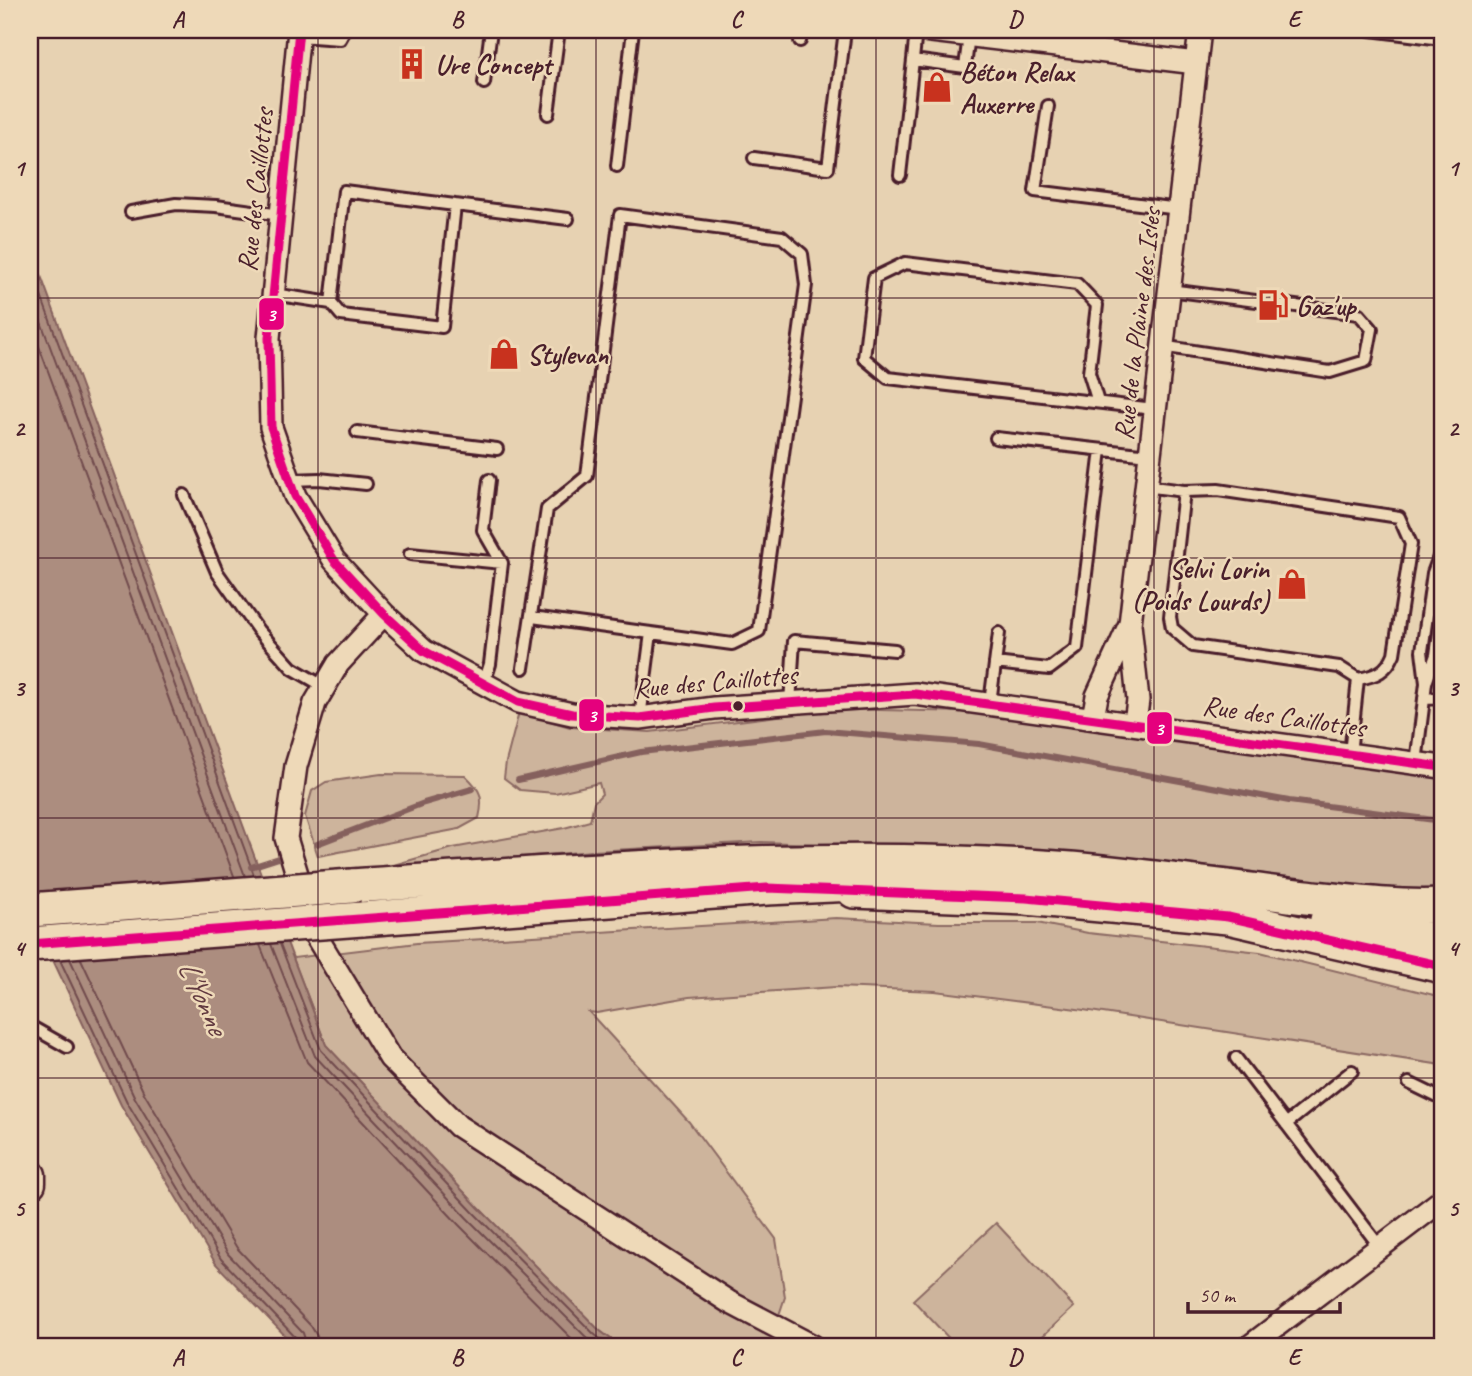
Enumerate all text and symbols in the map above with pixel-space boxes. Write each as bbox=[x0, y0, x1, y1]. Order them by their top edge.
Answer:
text: A bbox=[172, 5, 186, 34]
text: B bbox=[451, 5, 465, 34]
text: C bbox=[731, 5, 745, 34]
text: D bbox=[1008, 5, 1024, 34]
text: E bbox=[1288, 5, 1304, 34]
building icon: Ure Concept bbox=[395, 47, 429, 81]
place label: Ure Concept bbox=[435, 47, 555, 82]
place label: Béton Relax Auxerre bbox=[960, 54, 1076, 121]
shop icon: Béton Relax Auxerre bbox=[920, 70, 954, 104]
street label: Rue des Caillottes bbox=[229, 104, 281, 273]
text: 1 bbox=[14, 154, 27, 183]
text: 1 bbox=[1448, 154, 1461, 183]
street label: Rue de la Plaine des Isles bbox=[1105, 203, 1169, 442]
fuel station icon: Gaz'up bbox=[1256, 288, 1290, 322]
place label: Gaz'up bbox=[1296, 288, 1358, 323]
line badge: 3 bbox=[258, 297, 285, 331]
text: 3 bbox=[267, 303, 278, 327]
shop icon: Stylevan bbox=[487, 337, 521, 371]
place label: Stylevan bbox=[527, 337, 609, 373]
text: 2 bbox=[14, 414, 27, 443]
text: 2 bbox=[1448, 414, 1461, 443]
place label: Selvi Lorin (Poids Lourds) bbox=[1131, 551, 1271, 618]
shop icon: Selvi Lorin (Poids Lourds) bbox=[1275, 567, 1309, 601]
street label: Rue des Caillottes bbox=[632, 656, 801, 706]
text: 3 bbox=[14, 674, 27, 703]
text: 3 bbox=[1448, 674, 1461, 703]
street label: Rue des Caillottes bbox=[1200, 687, 1370, 745]
line badge: 3 bbox=[578, 698, 605, 732]
unlabelled marker bbox=[731, 699, 745, 713]
text: 3 bbox=[588, 704, 599, 728]
line badge: 3 bbox=[1146, 711, 1173, 745]
text: 3 bbox=[1155, 717, 1166, 741]
text: 4 bbox=[14, 934, 27, 963]
text: 4 bbox=[1448, 934, 1461, 963]
water label: L'Yonne bbox=[170, 954, 238, 1044]
text: 5 bbox=[14, 1194, 26, 1223]
text: 5 bbox=[1448, 1194, 1460, 1223]
scale bar bbox=[1188, 1271, 1341, 1315]
text: 50 m bbox=[1199, 1282, 1237, 1308]
text: A bbox=[172, 1343, 186, 1372]
text: B bbox=[451, 1343, 465, 1372]
text: C bbox=[731, 1343, 745, 1372]
text: D bbox=[1008, 1343, 1024, 1372]
text: E bbox=[1288, 1343, 1304, 1372]

